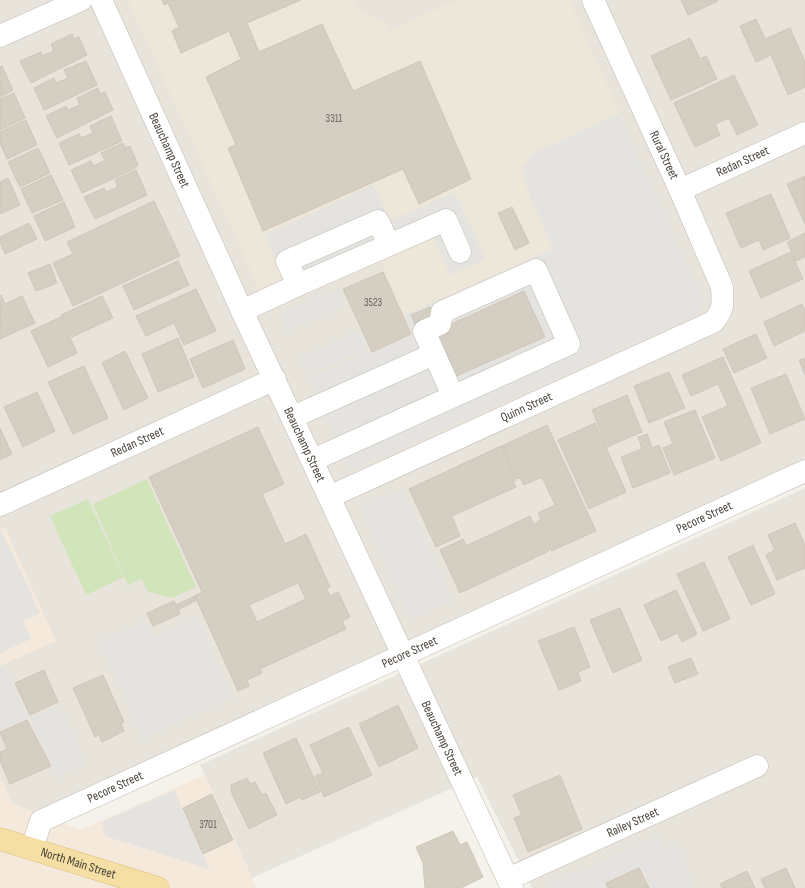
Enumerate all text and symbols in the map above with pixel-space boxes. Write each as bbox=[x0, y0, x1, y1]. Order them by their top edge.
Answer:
street label: Beauchamp Street bbox=[145, 110, 193, 190]
house number: 3311 bbox=[326, 112, 343, 125]
street label: Rural Street bbox=[646, 128, 682, 182]
street label: Redan Street bbox=[714, 142, 772, 180]
house number: 3523 bbox=[364, 296, 382, 309]
street label: Quinn Street bbox=[498, 388, 555, 426]
street label: Beauchamp Street bbox=[280, 405, 329, 485]
street label: Redan Street bbox=[108, 423, 166, 461]
street label: Pecore Street bbox=[674, 497, 735, 537]
street label: Pecore Street bbox=[379, 632, 440, 672]
street label: Beauchamp Street bbox=[418, 698, 466, 778]
street label: Pecore Street bbox=[85, 767, 146, 807]
street label: Railey Street bbox=[604, 804, 661, 841]
house number: 3701 bbox=[199, 818, 217, 831]
street label: North Main Street bbox=[39, 844, 118, 882]

